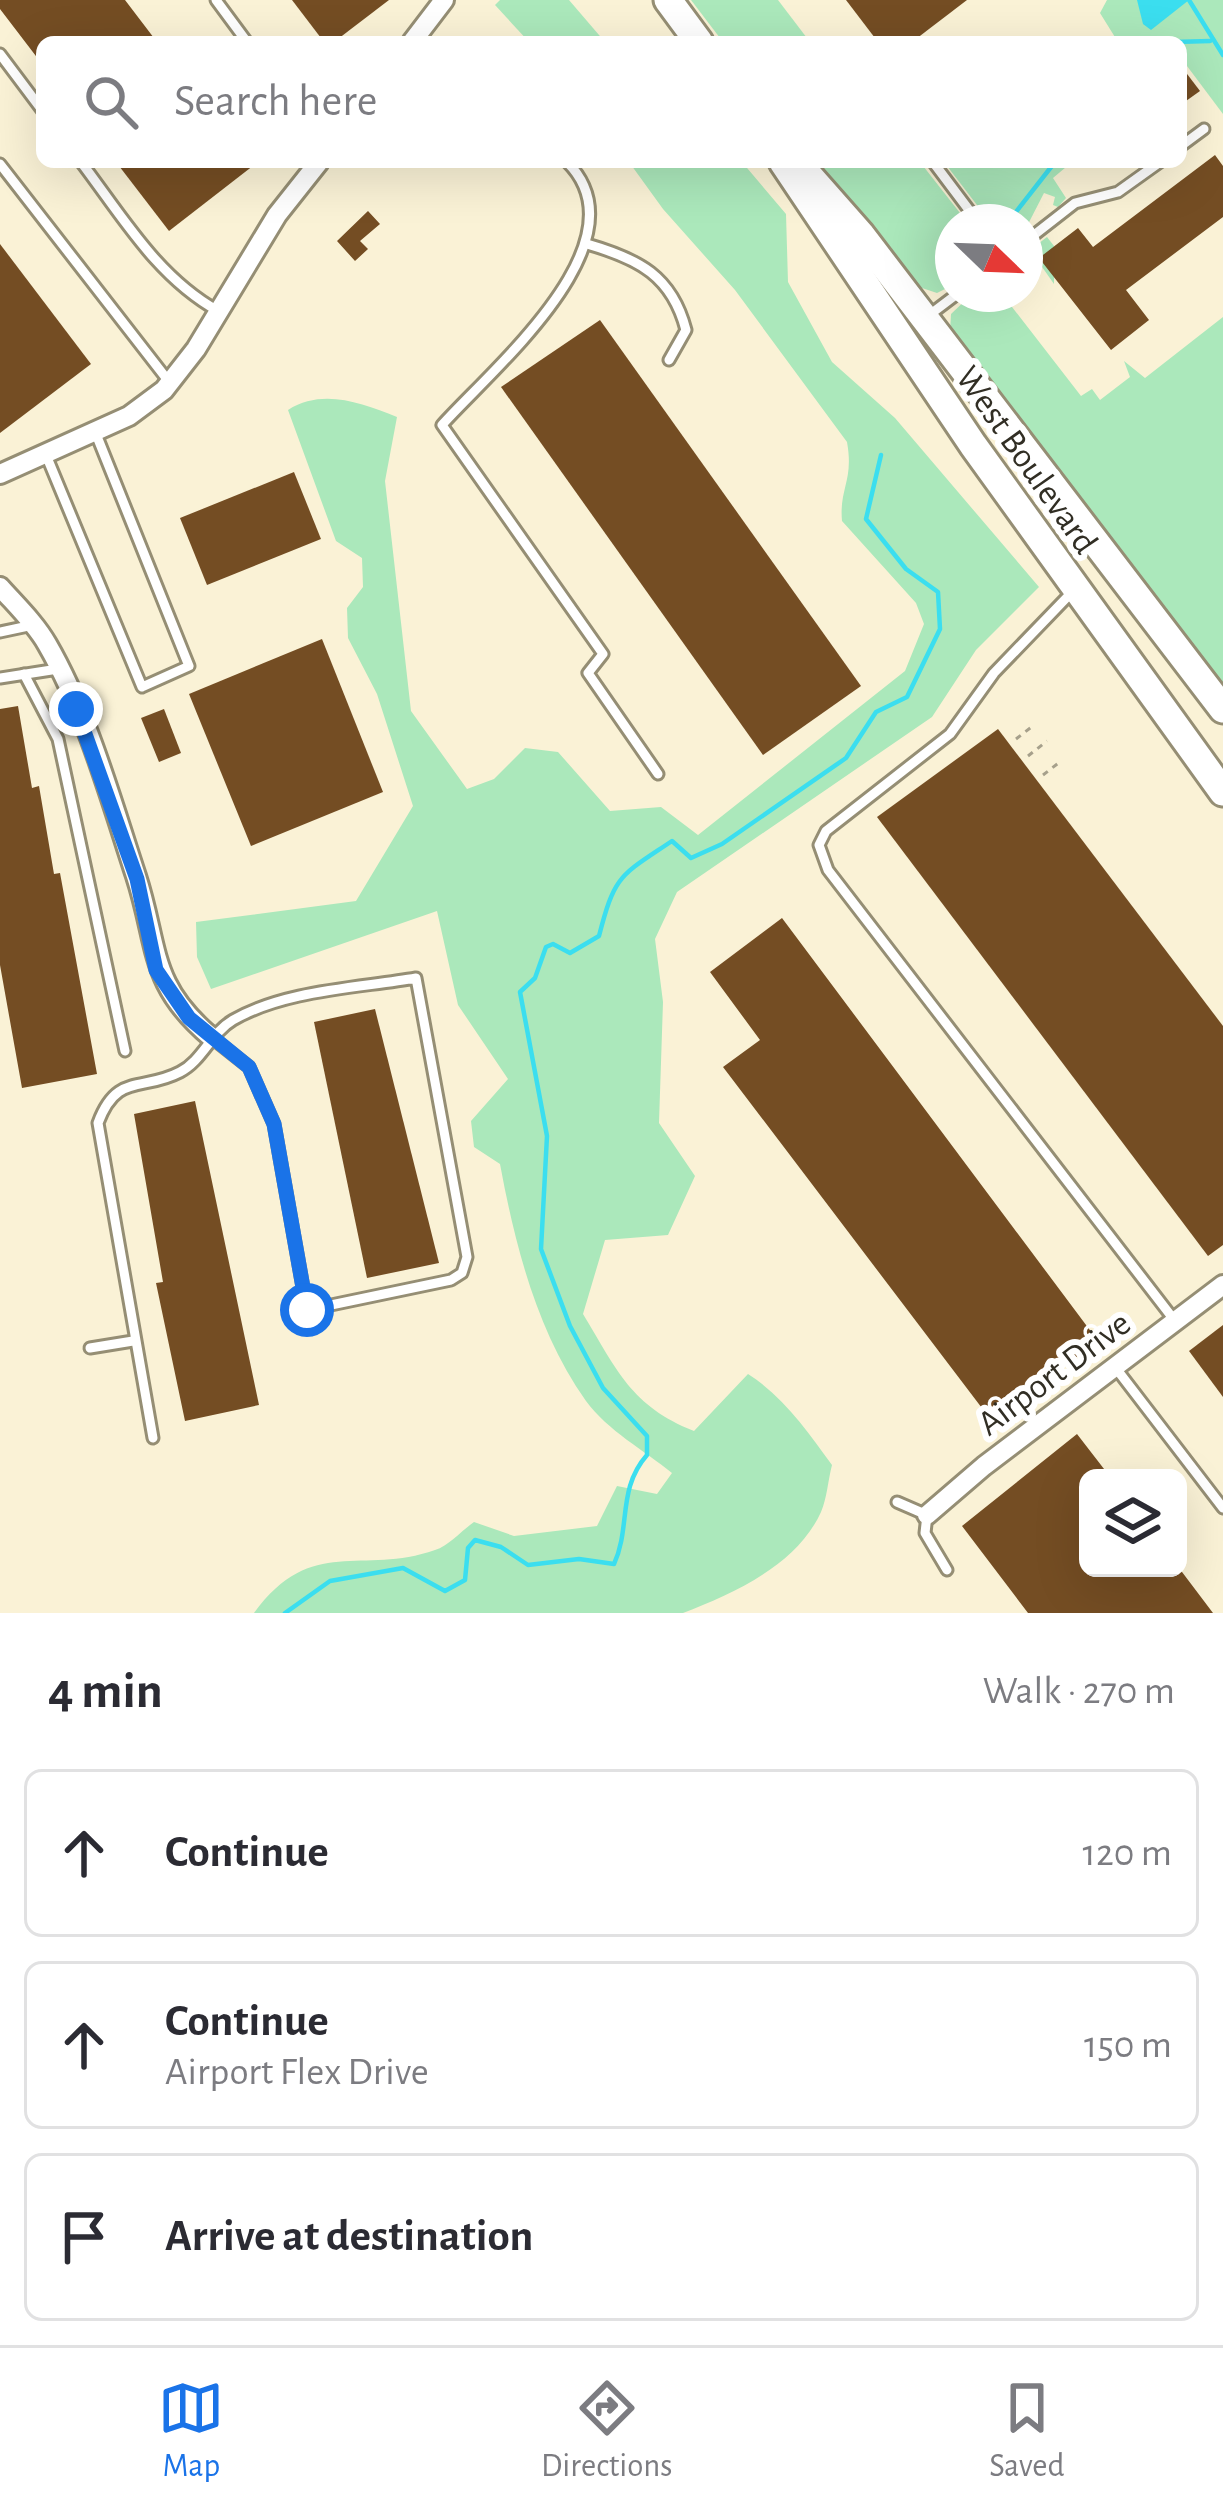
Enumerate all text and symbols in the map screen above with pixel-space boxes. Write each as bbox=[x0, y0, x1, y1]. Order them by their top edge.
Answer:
search box bbox=[36, 36, 1187, 168]
icon: search bbox=[78, 69, 144, 135]
text: Search here bbox=[174, 79, 377, 124]
north arrow bbox=[935, 204, 1043, 312]
street label: West Boulevard bbox=[949, 360, 1104, 560]
route end bbox=[49, 682, 103, 736]
route start bbox=[280, 1283, 334, 1337]
street label: Airport Drive bbox=[971, 1305, 1137, 1442]
map controls bbox=[1079, 1469, 1187, 1577]
button: layers bbox=[1079, 1469, 1187, 1577]
text: 4 min bbox=[48, 1666, 163, 1717]
text: Walk · 270 m bbox=[983, 1672, 1175, 1711]
icon: ahead bbox=[51, 1820, 117, 1886]
text: Continue bbox=[165, 1830, 329, 1875]
text: 120 m bbox=[1083, 1834, 1172, 1873]
text: Continue bbox=[165, 1999, 329, 2044]
icon: ahead bbox=[51, 2012, 117, 2078]
text: 150 m bbox=[1084, 2026, 1172, 2065]
text: Airport Flex Drive bbox=[165, 2053, 429, 2092]
icon: arrive bbox=[51, 2204, 117, 2270]
text: Arrive at destination bbox=[165, 2214, 533, 2259]
tab: Map bbox=[158, 2375, 224, 2487]
tab: Directions bbox=[541, 2375, 672, 2487]
tab: Saved bbox=[989, 2375, 1065, 2487]

